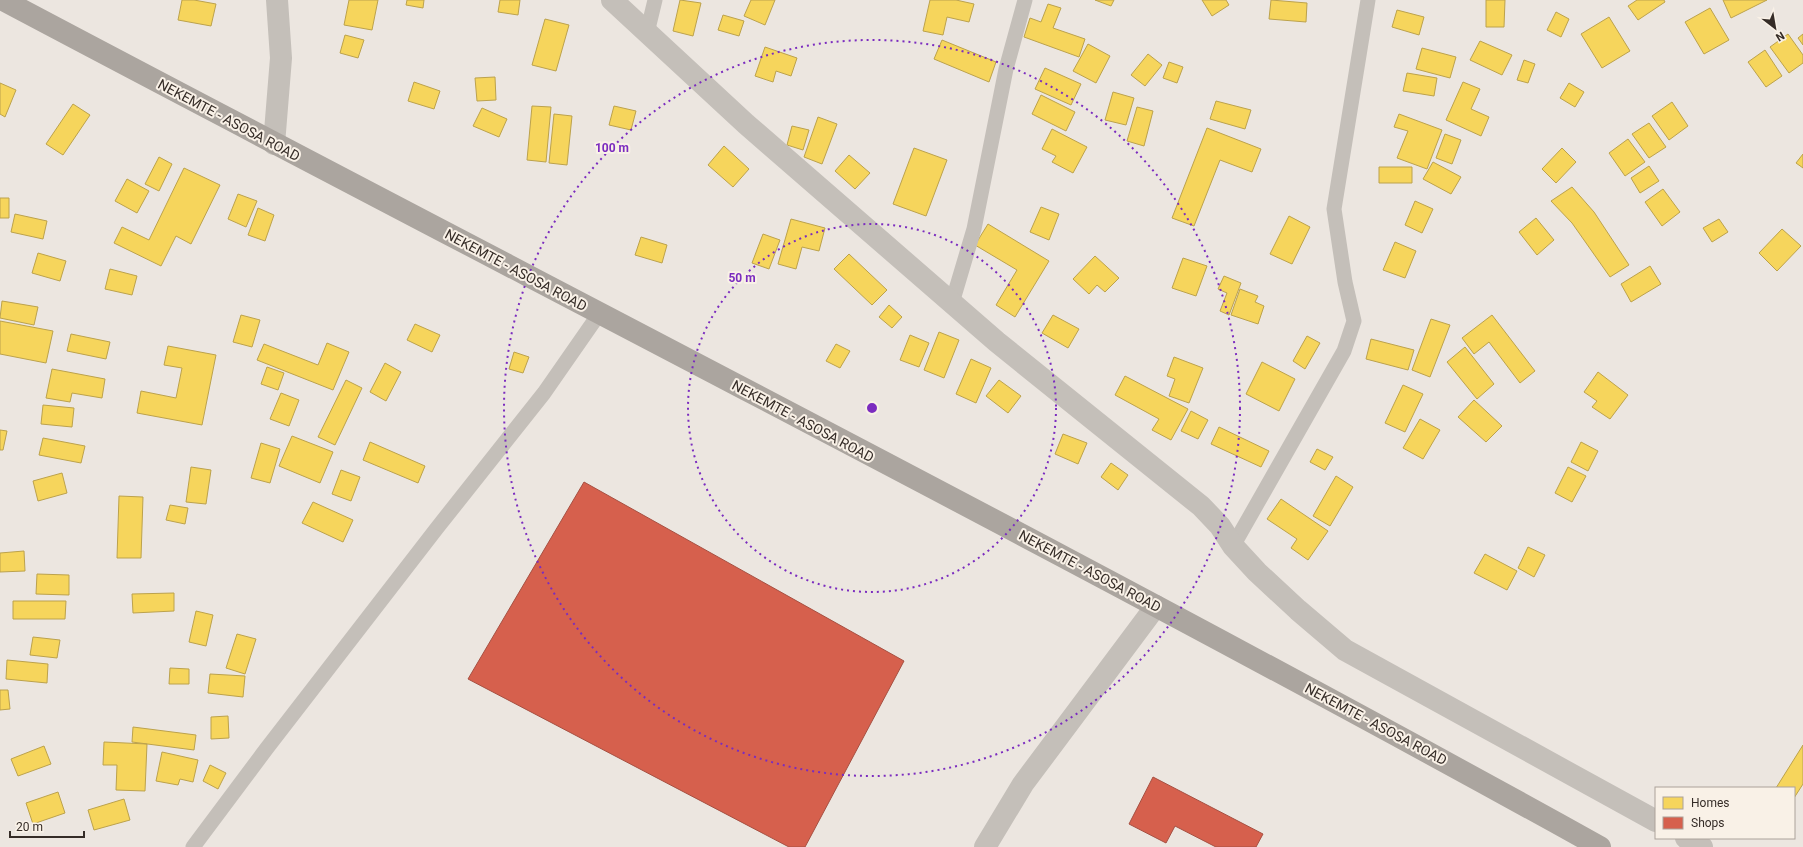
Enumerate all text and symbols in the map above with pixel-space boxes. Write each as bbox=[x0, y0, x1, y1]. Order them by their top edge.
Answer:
north arrow bbox=[1755, 8, 1795, 48]
text: N bbox=[1773, 29, 1787, 44]
street label: NEKEMTE - ASOSA ROAD bbox=[155, 76, 303, 164]
text: 100 m bbox=[595, 141, 629, 155]
street label: NEKEMTE - ASOSA ROAD bbox=[442, 226, 590, 314]
text: 50 m bbox=[728, 271, 756, 285]
street label: NEKEMTE - ASOSA ROAD bbox=[729, 377, 877, 465]
centre of rings bbox=[865, 401, 879, 415]
street label: NEKEMTE - ASOSA ROAD bbox=[1016, 527, 1164, 615]
street label: NEKEMTE - ASOSA ROAD bbox=[1302, 680, 1450, 768]
legend bbox=[1655, 787, 1795, 839]
text: Homes bbox=[1691, 796, 1729, 810]
scale bar bbox=[10, 813, 84, 839]
text: Shops bbox=[1691, 816, 1725, 830]
text: 20 m bbox=[16, 820, 43, 834]

